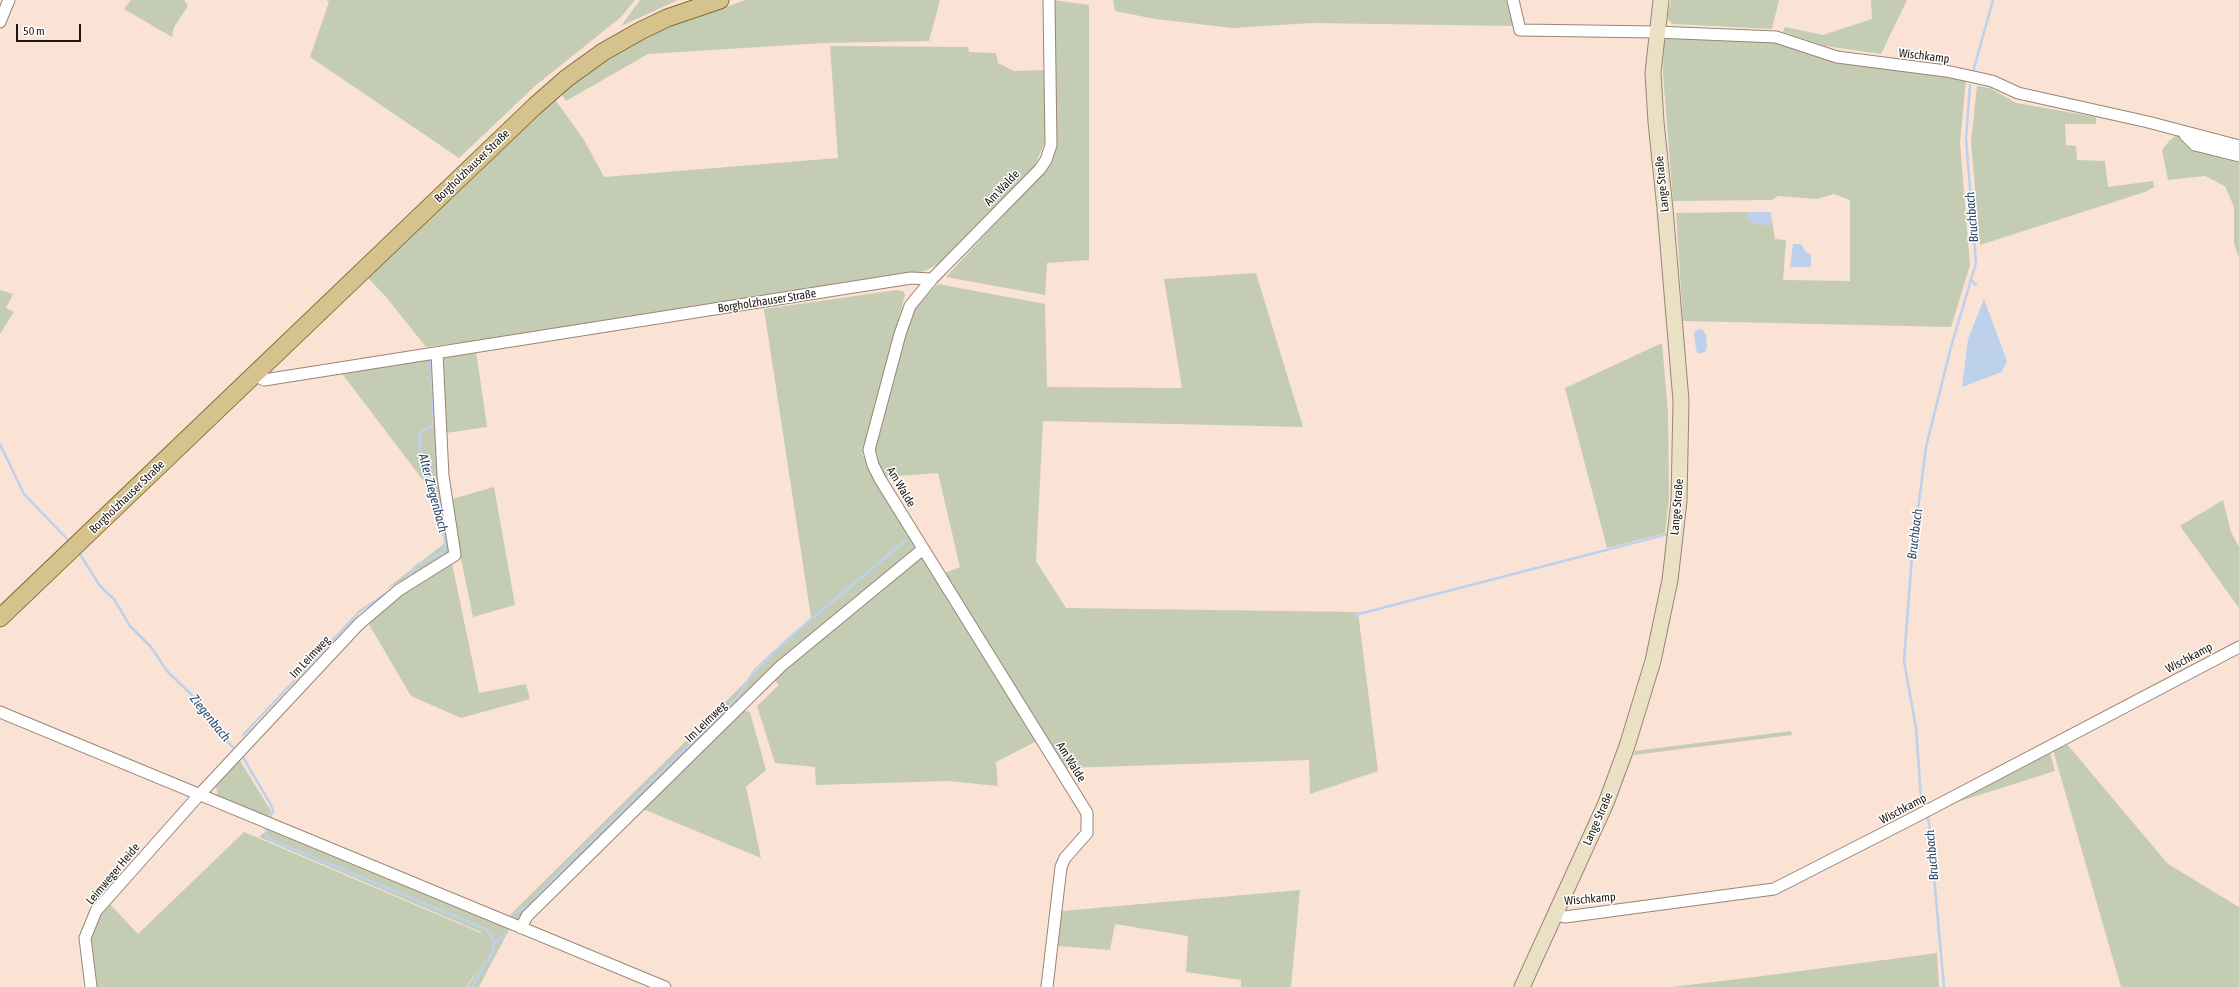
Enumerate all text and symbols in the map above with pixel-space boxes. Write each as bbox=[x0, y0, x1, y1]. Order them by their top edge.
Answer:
scale bar bbox=[18, 16, 83, 42]
text: 50 m bbox=[23, 24, 45, 38]
street label: Wischkamp bbox=[1898, 46, 1950, 66]
street label: Borgholzhauser Straße bbox=[431, 126, 513, 206]
street label: Lange Straße bbox=[1652, 155, 1672, 213]
street label: Am Walde bbox=[981, 167, 1023, 209]
water label: Bruchbach bbox=[1962, 191, 1982, 243]
street label: Borgholzhauser Straße bbox=[717, 286, 817, 316]
water label: Alter Ziegenbach bbox=[415, 452, 451, 534]
street label: Borgholzhauser Straße bbox=[86, 457, 168, 537]
street label: Am Walde bbox=[883, 464, 919, 510]
street label: Lange Straße bbox=[1667, 478, 1687, 536]
water label: Bruchbach bbox=[1904, 508, 1926, 560]
street label: Im Leimweg bbox=[287, 633, 333, 681]
street label: Wischkamp bbox=[2163, 640, 2215, 676]
water label: Ziegenbach bbox=[186, 691, 234, 745]
street label: Im Leimweg bbox=[682, 699, 730, 745]
street label: Am Walde bbox=[1053, 739, 1089, 785]
street label: Lange Straße bbox=[1580, 790, 1616, 848]
street label: Wischkamp bbox=[1877, 791, 1929, 827]
water label: Bruchbach bbox=[1922, 829, 1942, 881]
street label: Leimweger Heide bbox=[83, 840, 143, 908]
street label: Wischkamp bbox=[1564, 890, 1616, 908]

